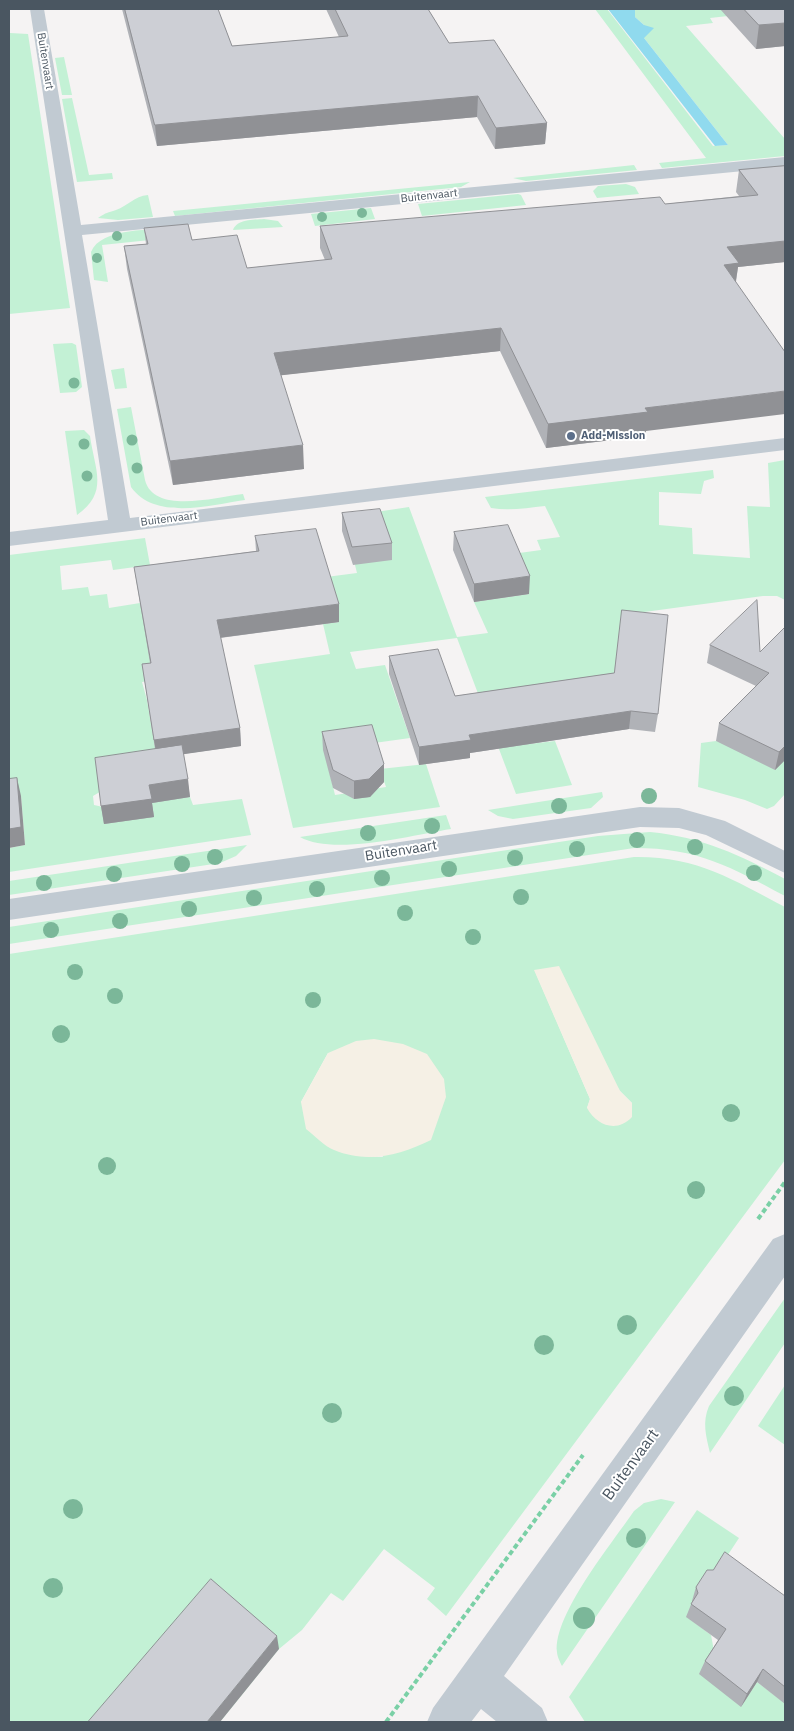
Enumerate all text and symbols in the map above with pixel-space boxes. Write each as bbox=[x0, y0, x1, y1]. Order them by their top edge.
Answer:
street label: Buitenvaart bbox=[34, 32, 56, 90]
street label: Buitenvaart bbox=[400, 186, 458, 206]
place label: Add-Mission bbox=[581, 429, 645, 443]
marker: Add-Mission bbox=[565, 430, 577, 442]
street label: Buitenvaart bbox=[140, 509, 198, 529]
street label: Buitenvaart bbox=[364, 837, 438, 865]
street label: Buitenvaart bbox=[599, 1426, 663, 1504]

